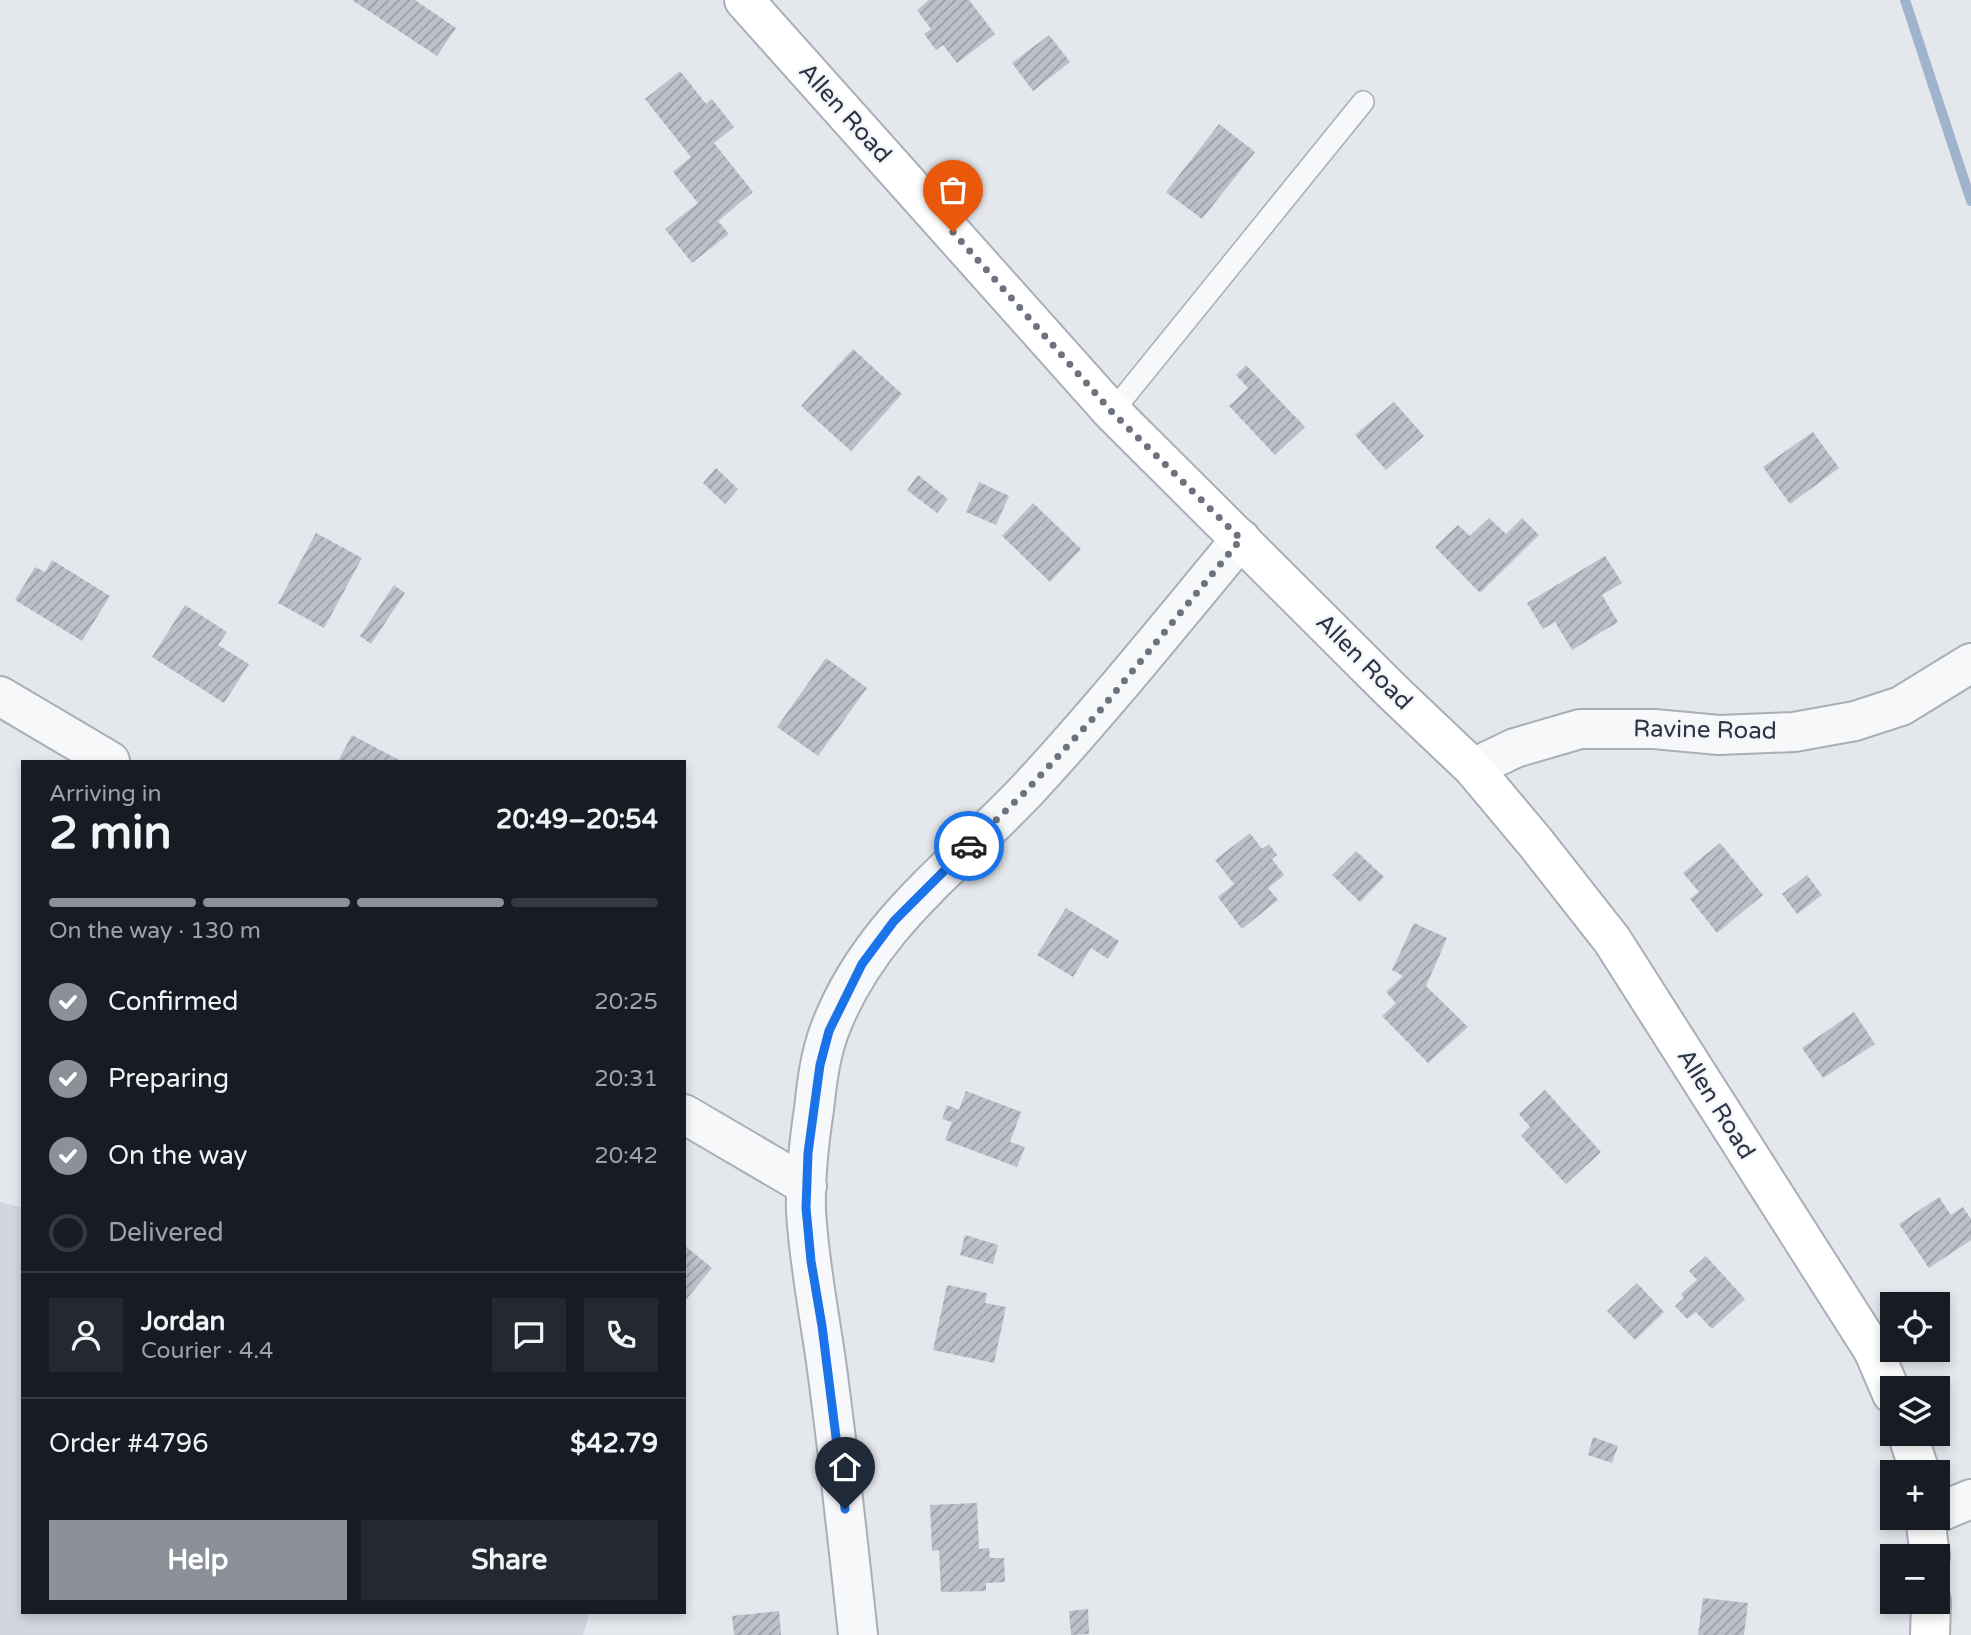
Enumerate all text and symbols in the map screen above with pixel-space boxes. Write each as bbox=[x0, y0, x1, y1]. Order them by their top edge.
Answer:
street label: Allen Road bbox=[793, 57, 897, 169]
pin bbox=[923, 160, 983, 232]
icon: bag bbox=[934, 171, 972, 209]
street label: Allen Road bbox=[1310, 608, 1418, 716]
street label: Ravine Road bbox=[1633, 714, 1777, 746]
text: Arriving in bbox=[49, 780, 162, 808]
text: 20:49–20:54 bbox=[496, 804, 658, 835]
text: 2 min bbox=[49, 806, 172, 861]
courier bbox=[934, 811, 1004, 881]
icon: car bbox=[950, 827, 988, 865]
text: On the way · 130 m bbox=[49, 917, 261, 945]
icon: check bbox=[49, 983, 87, 1021]
text: Confirmed bbox=[108, 986, 238, 1017]
text: 20:25 bbox=[594, 988, 658, 1016]
street label: Allen Road bbox=[1671, 1044, 1761, 1164]
icon: check bbox=[49, 1060, 87, 1098]
text: Preparing bbox=[108, 1063, 229, 1094]
text: 20:31 bbox=[594, 1065, 658, 1093]
icon: check bbox=[49, 1137, 87, 1175]
text: On the way bbox=[108, 1140, 248, 1171]
text: 20:42 bbox=[594, 1142, 658, 1170]
text: Delivered bbox=[108, 1217, 224, 1248]
map controls bbox=[1880, 1292, 1950, 1614]
button: locate bbox=[1880, 1292, 1950, 1362]
button: person bbox=[49, 1298, 123, 1372]
button: chat bbox=[492, 1298, 566, 1372]
button: phone bbox=[584, 1298, 658, 1372]
text: Jordan bbox=[141, 1306, 225, 1337]
text: Courier · 4.4 bbox=[141, 1337, 273, 1365]
button: layers bbox=[1880, 1376, 1950, 1446]
text: Order #4796 bbox=[49, 1428, 209, 1459]
text: $42.79 bbox=[570, 1428, 658, 1459]
pin bbox=[815, 1437, 875, 1509]
icon: home bbox=[826, 1448, 864, 1486]
button: + bbox=[1880, 1460, 1950, 1530]
button: Help bbox=[49, 1520, 347, 1600]
button: Share bbox=[361, 1520, 658, 1600]
button: − bbox=[1880, 1544, 1950, 1614]

